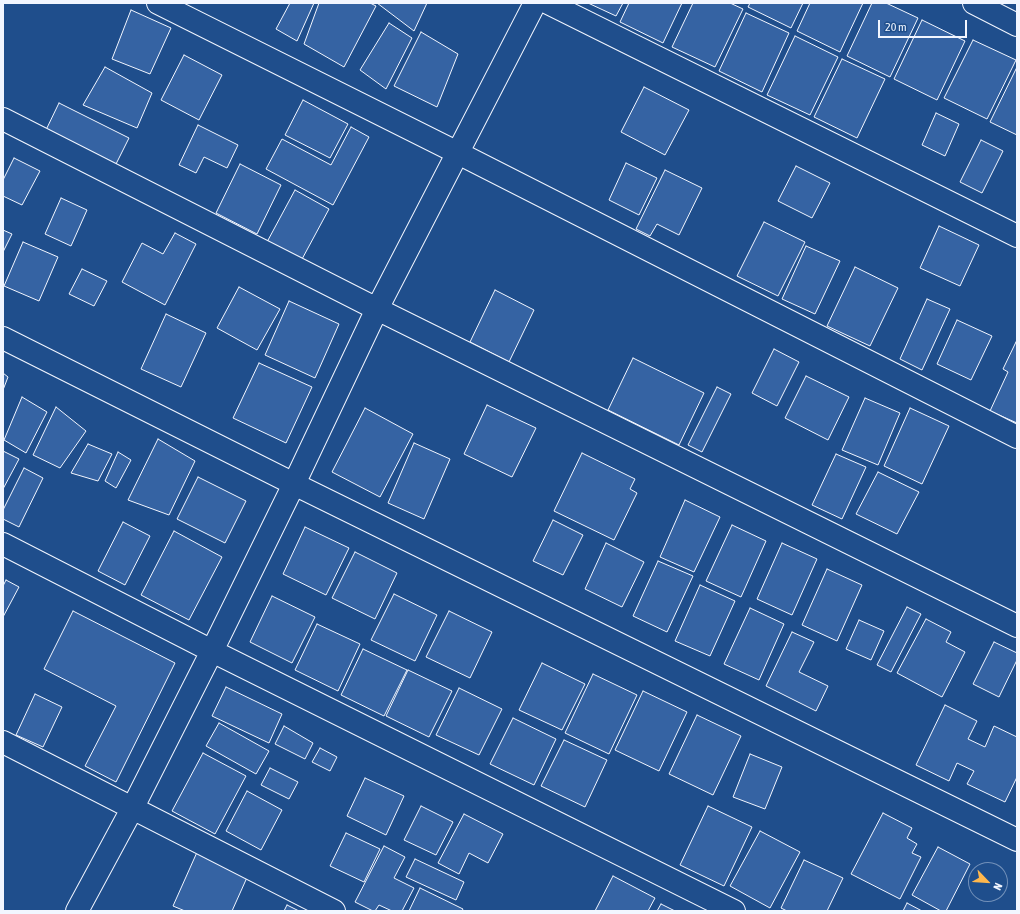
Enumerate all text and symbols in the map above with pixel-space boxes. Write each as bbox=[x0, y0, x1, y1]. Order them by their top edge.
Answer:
scale bar bbox=[880, 12, 969, 38]
text: 20 m bbox=[885, 20, 907, 34]
north arrow bbox=[968, 862, 1008, 902]
text: N bbox=[991, 881, 1005, 892]

